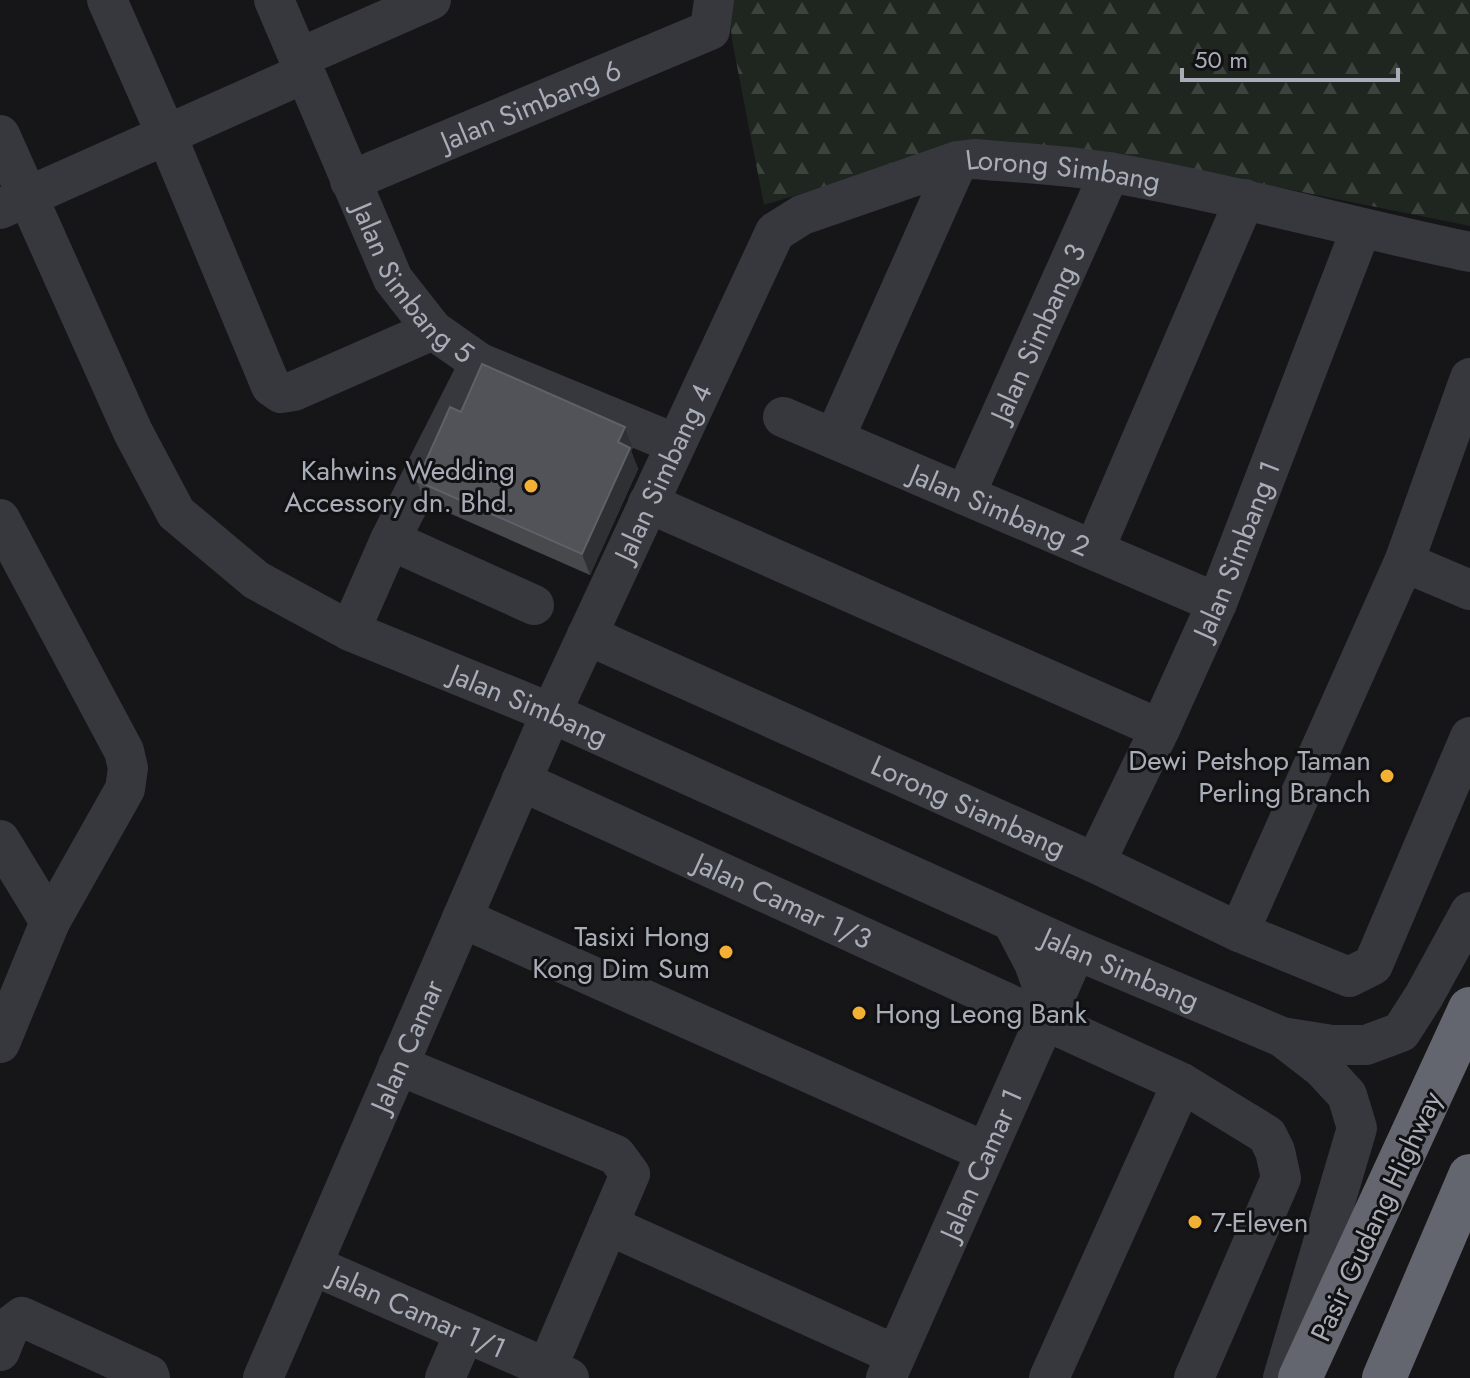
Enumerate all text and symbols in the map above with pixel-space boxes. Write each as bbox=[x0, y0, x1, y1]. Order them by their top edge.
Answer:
scale bar bbox=[1182, 32, 1398, 82]
text: 50 m bbox=[1194, 42, 1248, 77]
street label: Jalan Simbang 6 bbox=[431, 50, 628, 163]
street label: Lorong Simbang bbox=[963, 139, 1164, 202]
street label: Jalan Simbang 5 bbox=[340, 193, 482, 374]
street label: Jalan Simbang 3 bbox=[979, 237, 1096, 432]
street label: Jalan Simbang 4 bbox=[603, 377, 723, 572]
place label: Kahwins Wedding Accessory dn. Bhd. bbox=[284, 450, 515, 523]
street label: Jalan Simbang 2 bbox=[900, 452, 1096, 567]
street label: Jalan Simbang 1 bbox=[1182, 455, 1291, 650]
marker: Kahwins Wedding Accessory dn. Bhd. bbox=[522, 477, 540, 495]
street label: Jalan Simbang bbox=[440, 652, 614, 757]
place label: Dewi Petshop Taman Perling Branch bbox=[1128, 740, 1371, 813]
street label: Lorong Siambang bbox=[864, 745, 1072, 868]
marker: Dewi Petshop Taman Perling Branch bbox=[1378, 767, 1396, 785]
street label: Jalan Camar 1/3 bbox=[683, 841, 878, 960]
place label: Tasixi Hong Kong Dim Sum bbox=[532, 916, 710, 989]
street label: Jalan Simbang bbox=[1031, 916, 1206, 1021]
marker: Tasixi Hong Kong Dim Sum bbox=[717, 943, 735, 961]
street label: Jalan Camar bbox=[359, 973, 454, 1122]
place label: Hong Leong Bank bbox=[875, 993, 1088, 1034]
marker: Hong Leong Bank bbox=[850, 1004, 868, 1022]
street label: Jalan Camar 1 bbox=[928, 1082, 1033, 1250]
street label: Pasir Gudang Highway bbox=[1300, 1084, 1453, 1348]
place label: 7-Eleven bbox=[1211, 1202, 1308, 1243]
marker: 7-Eleven bbox=[1186, 1213, 1204, 1231]
street label: Jalan Camar 1/1 bbox=[320, 1254, 513, 1369]

